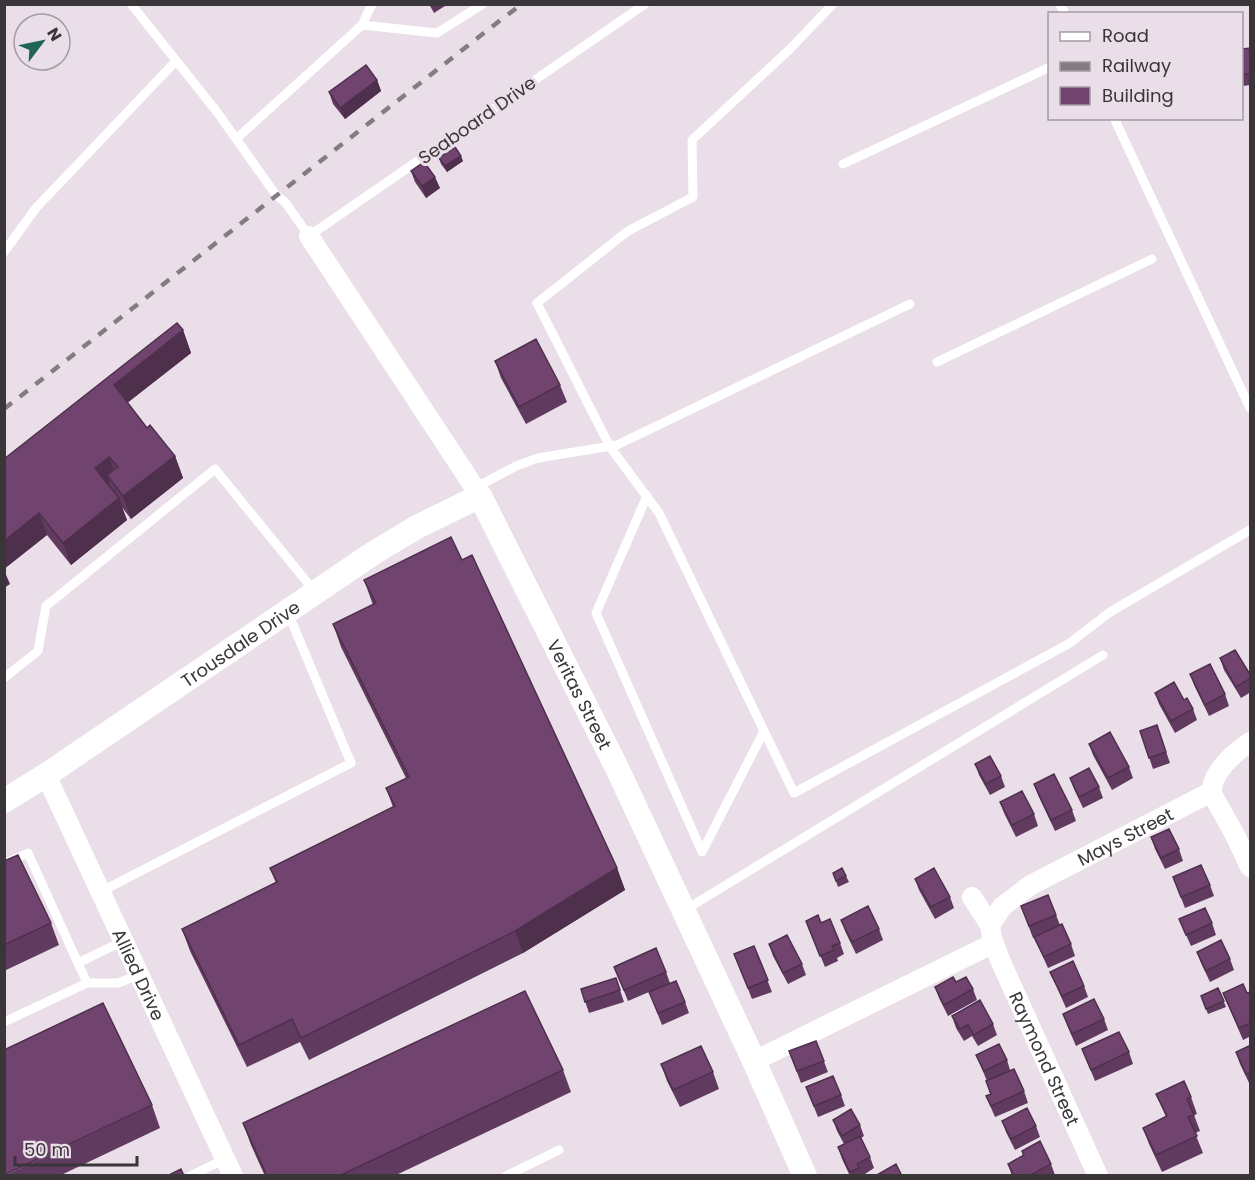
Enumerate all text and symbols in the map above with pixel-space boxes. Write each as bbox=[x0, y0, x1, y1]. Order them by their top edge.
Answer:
north arrow bbox=[12, 12, 72, 72]
legend bbox=[1048, 12, 1243, 120]
text: N bbox=[41, 23, 67, 46]
text: Road bbox=[1102, 23, 1149, 48]
text: Railway bbox=[1102, 53, 1171, 78]
street label: Seaboard Drive bbox=[413, 70, 541, 170]
text: Building bbox=[1102, 83, 1174, 108]
street label: Trousdale Drive bbox=[176, 594, 305, 693]
street label: Veritas Street bbox=[542, 635, 618, 754]
street label: Mays Street bbox=[1073, 801, 1177, 872]
street label: Allied Drive bbox=[107, 924, 171, 1024]
street label: Raymond Street bbox=[1003, 987, 1086, 1130]
scale bar bbox=[15, 1129, 136, 1167]
text: 50 m bbox=[24, 1137, 70, 1162]

